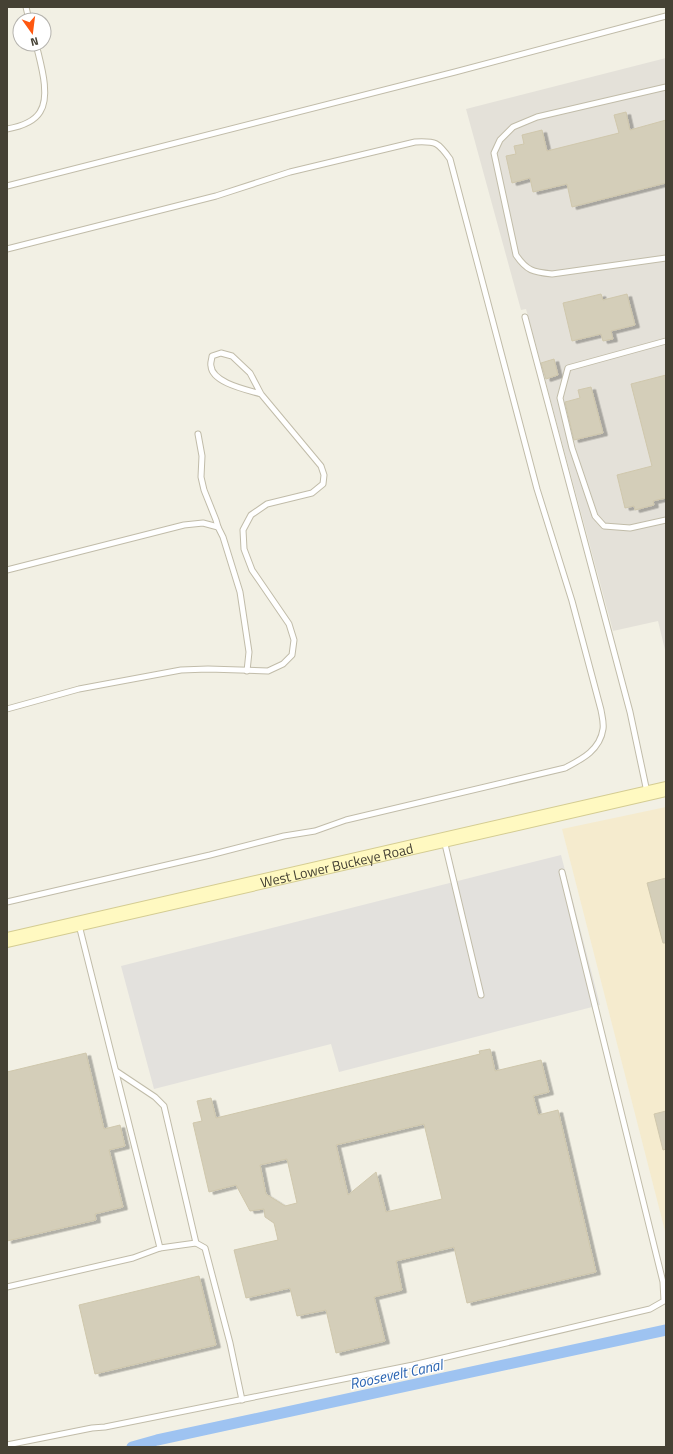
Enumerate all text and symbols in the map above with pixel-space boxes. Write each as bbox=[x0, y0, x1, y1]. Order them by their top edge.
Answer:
north arrow bbox=[12, 12, 52, 52]
text: N bbox=[29, 33, 40, 50]
street label: West Lower Buckeye Road bbox=[258, 837, 415, 892]
water label: Roosevelt Canal bbox=[347, 1353, 446, 1395]

